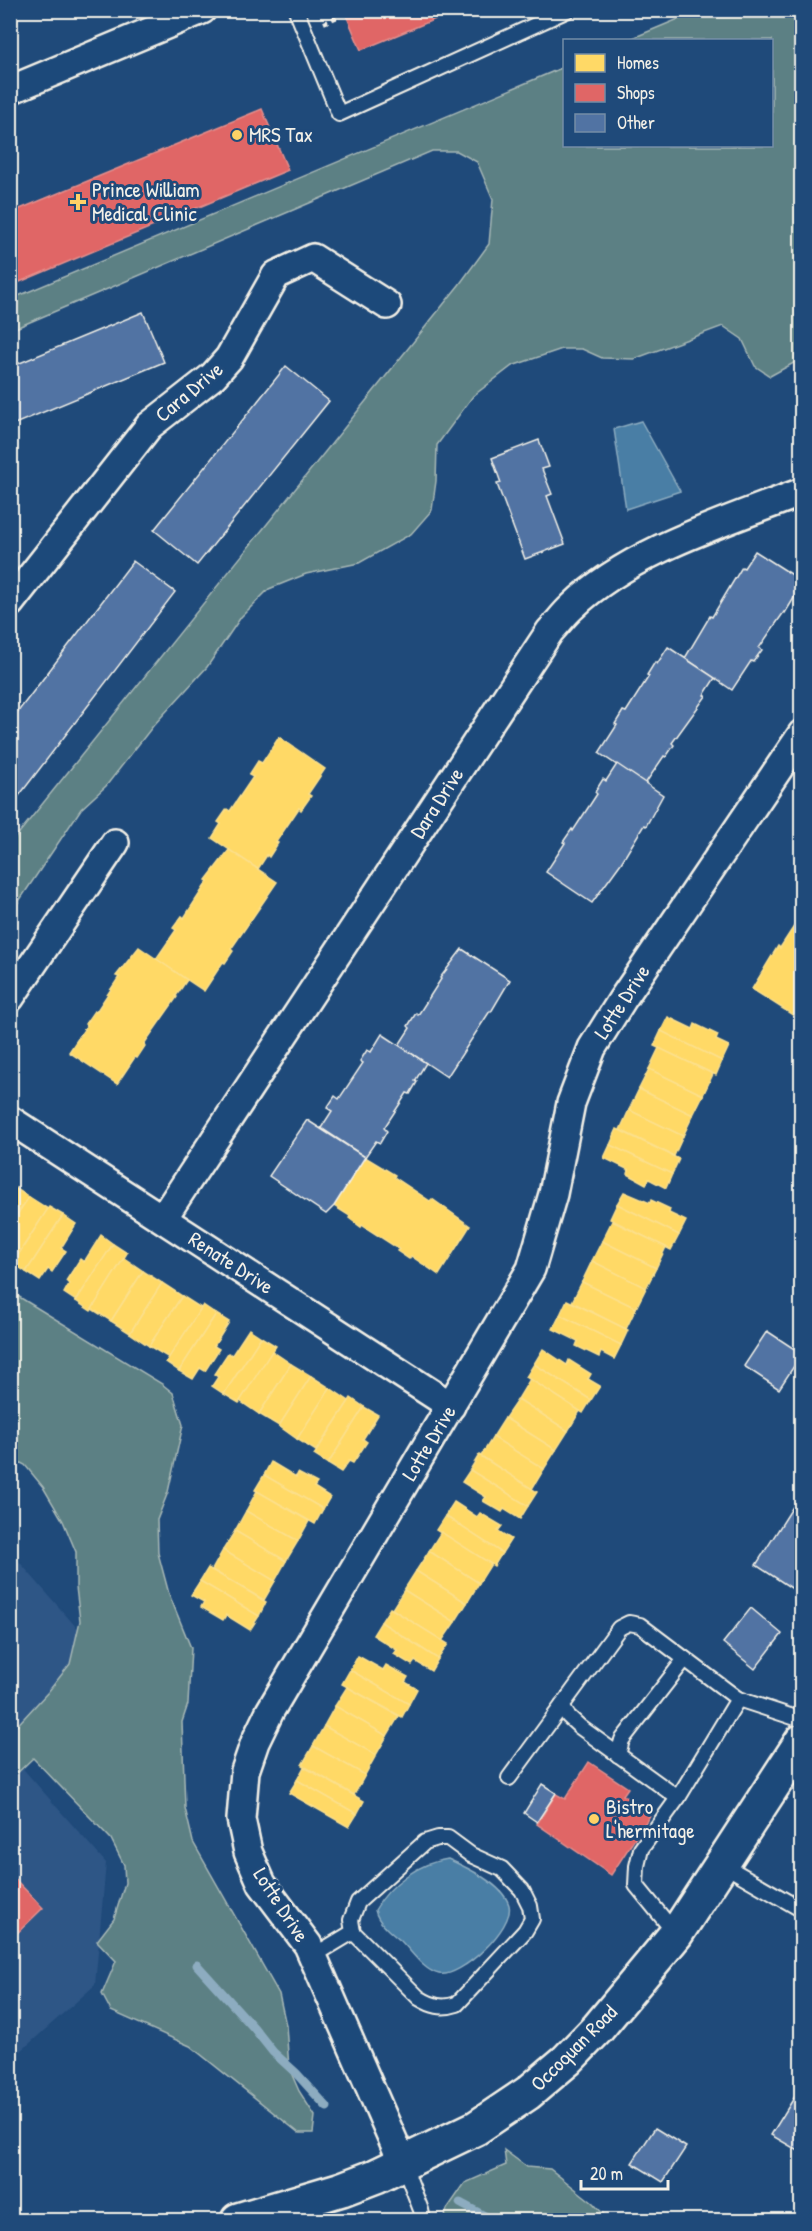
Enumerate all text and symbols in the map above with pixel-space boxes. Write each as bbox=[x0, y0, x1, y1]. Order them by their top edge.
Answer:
legend bbox=[563, 39, 773, 147]
text: Homes bbox=[617, 50, 659, 75]
text: Shops bbox=[617, 80, 655, 105]
text: Other bbox=[617, 110, 655, 135]
place label: MRS Tax bbox=[249, 120, 313, 149]
marker: MRS Tax bbox=[230, 128, 244, 142]
place label: Prince William Medical Clinic bbox=[92, 175, 200, 228]
marker: Prince William Medical Clinic bbox=[69, 193, 87, 211]
street label: Cara Drive bbox=[149, 355, 229, 429]
street label: Dara Drive bbox=[403, 762, 470, 844]
street label: Lotte Drive bbox=[587, 959, 656, 1045]
street label: Renate Drive bbox=[183, 1224, 279, 1301]
street label: Lotte Drive bbox=[395, 1400, 462, 1486]
place label: Bistro L'hermitage bbox=[606, 1792, 695, 1845]
marker: Bistro L'hermitage bbox=[587, 1812, 601, 1826]
street label: Lotte Drive bbox=[247, 1862, 316, 1948]
street label: Occoquan Road bbox=[524, 1998, 623, 2097]
scale bar bbox=[581, 2153, 668, 2191]
text: 20 m bbox=[590, 2161, 623, 2186]

